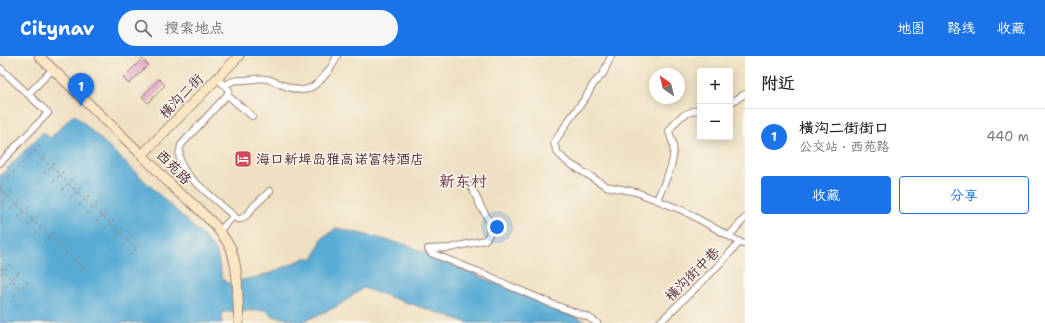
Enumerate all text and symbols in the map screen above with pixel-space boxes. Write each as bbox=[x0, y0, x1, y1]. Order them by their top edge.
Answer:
search box bbox=[118, 10, 398, 46]
text: Citynav bbox=[20, 16, 94, 41]
icon: search bbox=[132, 17, 154, 39]
text: 搜索地点 bbox=[164, 18, 224, 38]
text: 地图 bbox=[897, 19, 925, 37]
text: 路线 bbox=[947, 19, 975, 37]
text: 收藏 bbox=[997, 19, 1025, 37]
north arrow bbox=[649, 68, 685, 104]
map controls bbox=[697, 68, 733, 140]
button: + bbox=[697, 68, 733, 104]
street label: 横沟二街 bbox=[155, 70, 207, 122]
text: 附近 bbox=[761, 72, 795, 94]
pin: 1 bbox=[68, 73, 94, 106]
button: − bbox=[697, 104, 733, 140]
text: 横沟二街街口 bbox=[799, 118, 889, 138]
text: 1 bbox=[771, 128, 777, 145]
text: 440 m bbox=[987, 128, 1029, 145]
text: 公交站 · 西苑路 bbox=[799, 138, 890, 155]
street label: 西苑路 bbox=[153, 146, 195, 188]
hotel icon: 海口新埠岛雅高诺富特酒店 bbox=[233, 149, 253, 169]
place label: 海口新埠岛雅高诺富特酒店 bbox=[256, 150, 424, 168]
district label: 新东村 bbox=[439, 171, 487, 192]
button: 收藏 bbox=[761, 176, 891, 214]
button: 分享 bbox=[899, 176, 1029, 214]
your location bbox=[487, 217, 507, 237]
street label: 横沟街中巷 bbox=[661, 242, 724, 305]

